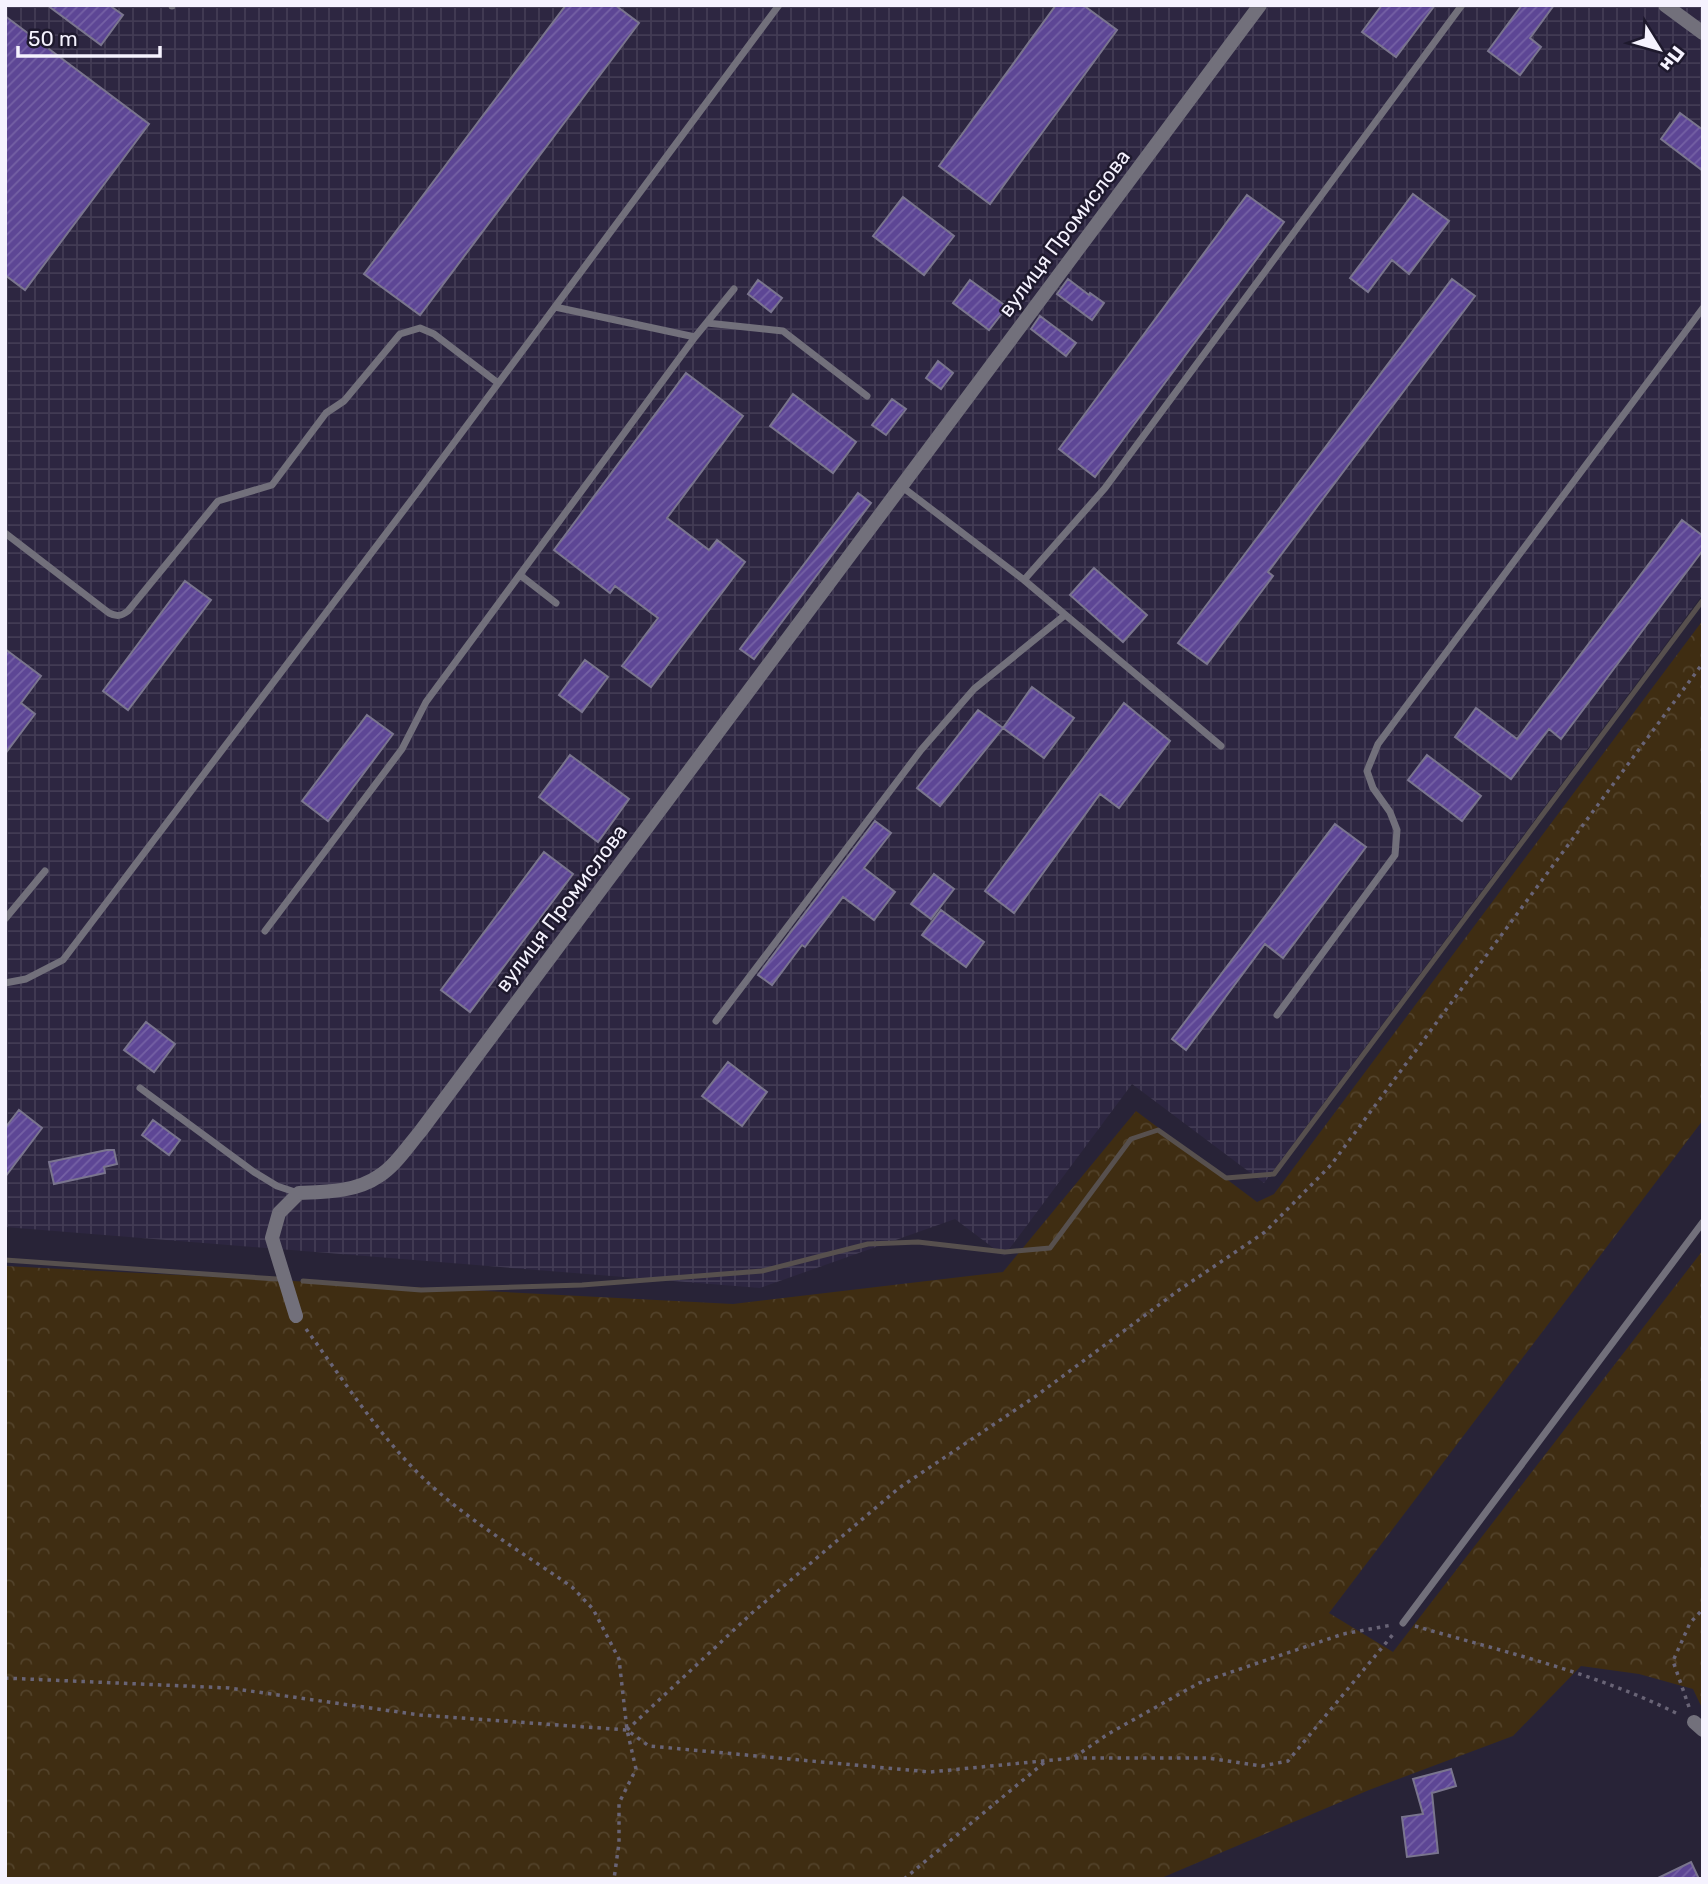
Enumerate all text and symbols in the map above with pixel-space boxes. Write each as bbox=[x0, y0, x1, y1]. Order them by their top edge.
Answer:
scale bar bbox=[18, 14, 159, 58]
north arrow bbox=[1624, 14, 1694, 84]
text: 50 m bbox=[28, 26, 78, 51]
text: Пн bbox=[1655, 42, 1689, 76]
street label: вулиця Промислова bbox=[993, 144, 1135, 322]
street label: вулиця Промислова bbox=[490, 819, 632, 997]

